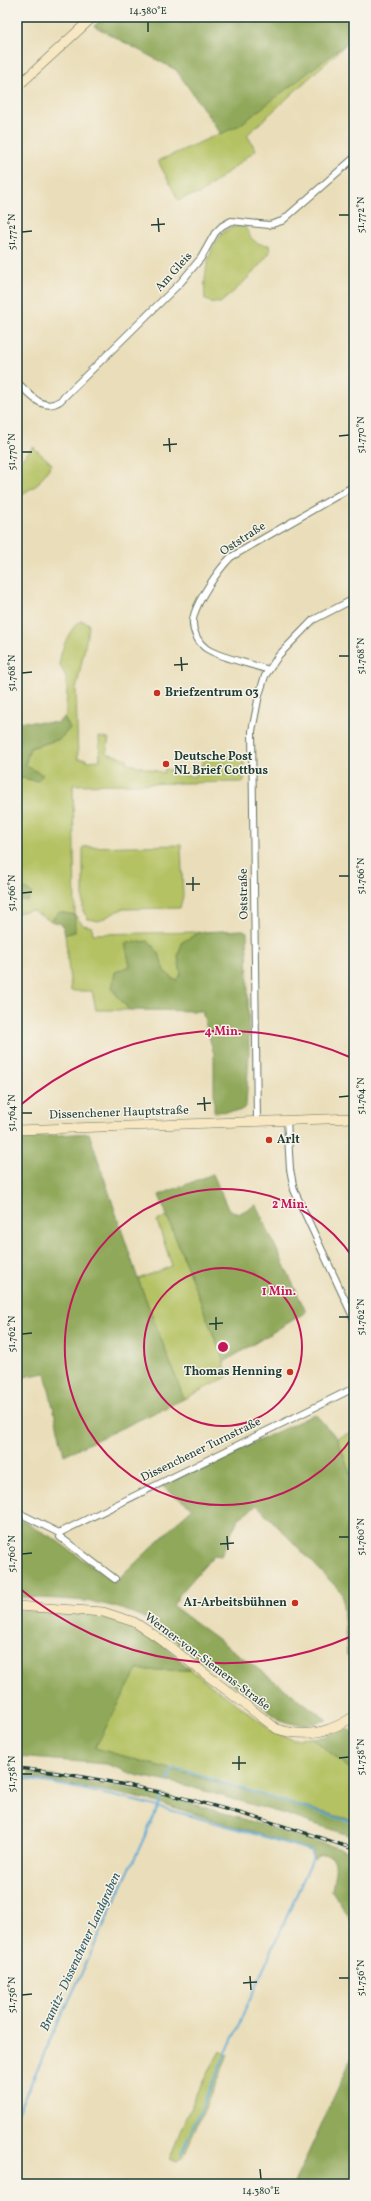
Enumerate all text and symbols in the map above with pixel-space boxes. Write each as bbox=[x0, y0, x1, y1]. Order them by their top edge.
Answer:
text: 14.380°E bbox=[129, 4, 167, 18]
text: 51.772°N bbox=[354, 196, 368, 233]
text: 51.772°N bbox=[5, 213, 19, 250]
street label: Am Gleis bbox=[152, 249, 196, 295]
text: 51.770°N bbox=[354, 416, 368, 454]
text: 51.770°N bbox=[5, 433, 19, 471]
street label: Oststraße bbox=[217, 518, 269, 560]
text: 51.768°N bbox=[354, 637, 368, 675]
text: 51.768°N bbox=[5, 654, 19, 692]
place label: Briefzentrum 03 bbox=[165, 685, 259, 701]
marker: Briefzentrum 03 bbox=[152, 688, 162, 698]
place label: Deutsche Post NL Brief Cottbus bbox=[174, 749, 268, 779]
marker: Deutsche Post NL Brief Cottbus bbox=[161, 759, 171, 769]
text: 51.766°N bbox=[354, 857, 368, 894]
street label: Oststraße bbox=[236, 868, 252, 920]
text: 51.766°N bbox=[5, 874, 19, 911]
text: 4 Min. bbox=[205, 1024, 241, 1040]
text: 51.764°N bbox=[354, 1077, 368, 1115]
text: 51.764°N bbox=[5, 1094, 19, 1132]
street label: Dissenchener Hauptstraße bbox=[49, 1103, 189, 1123]
place label: Arlt bbox=[277, 1132, 300, 1148]
marker: Arlt bbox=[264, 1135, 274, 1145]
text: 2 Min. bbox=[272, 1197, 308, 1213]
text: 1 Min. bbox=[262, 1284, 296, 1300]
text: 51.762°N bbox=[354, 1298, 368, 1336]
text: 51.762°N bbox=[5, 1315, 19, 1353]
centre of rings bbox=[216, 1340, 230, 1354]
place label: Thomas Henning bbox=[184, 1364, 282, 1380]
marker: Thomas Henning bbox=[285, 1367, 295, 1377]
street label: Dissenchener Turnstraße bbox=[138, 1414, 264, 1486]
text: 51.760°N bbox=[354, 1518, 368, 1556]
text: 51.760°N bbox=[5, 1535, 19, 1573]
place label: A1-Arbeitsbühnen bbox=[184, 1595, 287, 1611]
marker: A1-Arbeitsbühnen bbox=[290, 1598, 300, 1608]
street label: Werner-von-Siemens-Straße bbox=[141, 1609, 273, 1715]
text: 51.758°N bbox=[354, 1738, 368, 1775]
text: 51.758°N bbox=[5, 1755, 19, 1792]
water label: Branitz- Dissenchener Landgraben bbox=[36, 1870, 126, 2034]
text: 51.756°N bbox=[354, 1959, 368, 1996]
text: 51.756°N bbox=[5, 1976, 19, 2013]
text: 14.380°E bbox=[242, 2184, 280, 2198]

